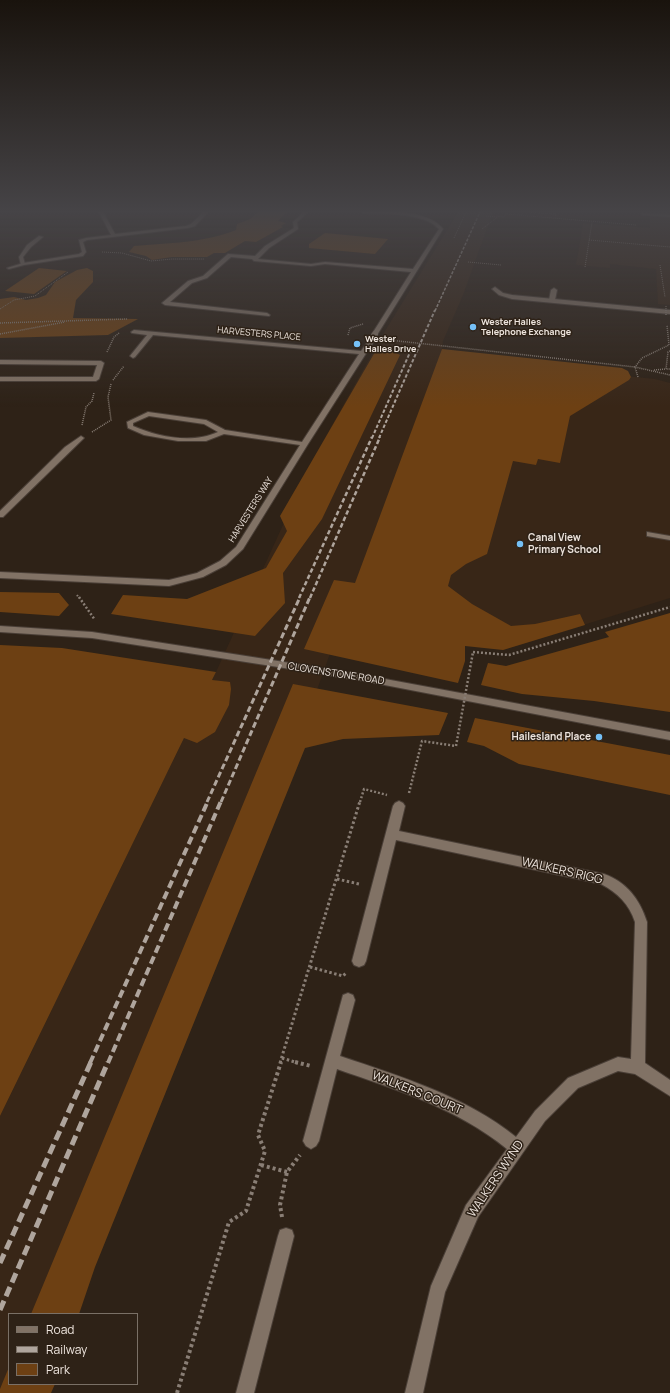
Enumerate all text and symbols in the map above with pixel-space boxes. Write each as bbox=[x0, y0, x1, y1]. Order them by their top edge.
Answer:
place label: Wester Hailes Telephone Exchange bbox=[481, 317, 571, 338]
marker: Wester Hailes Telephone Exchange bbox=[468, 322, 478, 332]
street label: HARVESTERS PLACE bbox=[217, 325, 301, 343]
place label: Wester Hailes Drive bbox=[365, 334, 416, 355]
marker: Wester Hailes Drive bbox=[352, 339, 362, 349]
street label: HARVESTERS WAY bbox=[227, 475, 275, 545]
place label: Canal View Primary School bbox=[528, 532, 601, 556]
marker: Canal View Primary School bbox=[515, 539, 525, 549]
street label: CLOVENSTONE ROAD bbox=[287, 660, 385, 688]
place label: Hailesland Place bbox=[511, 731, 591, 743]
marker: Hailesland Place bbox=[594, 732, 604, 742]
street label: WALKERS RIGG bbox=[520, 855, 604, 887]
street label: WALKERS COURT bbox=[370, 1068, 464, 1118]
street label: WALKERS WYND bbox=[465, 1138, 527, 1220]
legend bbox=[8, 1313, 138, 1385]
text: Road bbox=[46, 1321, 74, 1338]
text: Railway bbox=[46, 1341, 87, 1358]
text: Park bbox=[46, 1361, 70, 1378]

